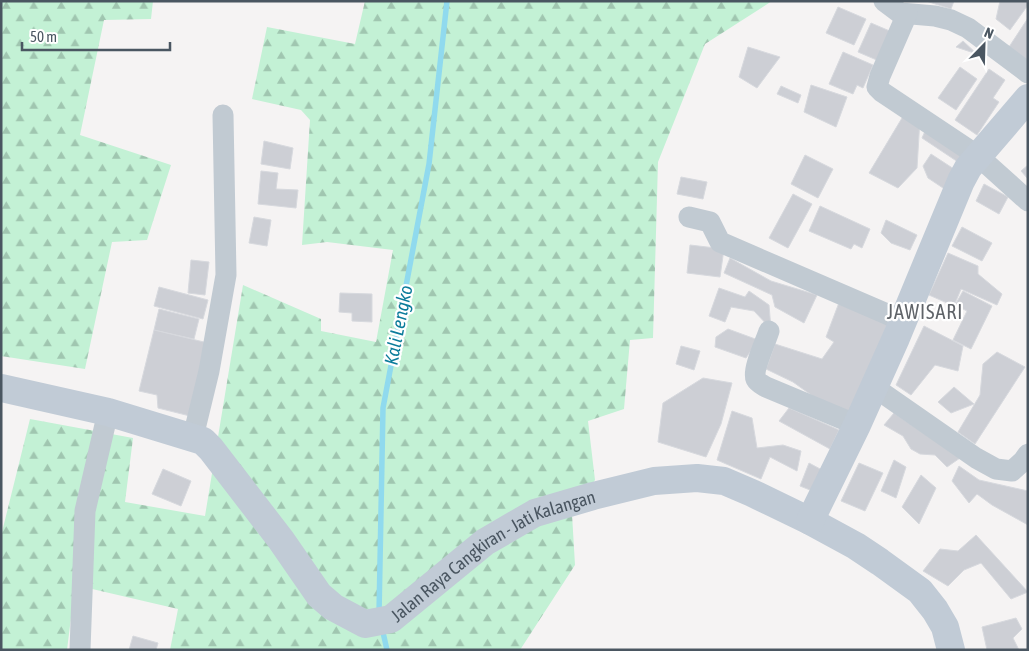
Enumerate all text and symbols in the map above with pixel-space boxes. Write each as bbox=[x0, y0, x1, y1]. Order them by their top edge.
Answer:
scale bar bbox=[22, 20, 170, 52]
north arrow bbox=[959, 20, 1009, 70]
text: N bbox=[982, 24, 996, 42]
text: 50 m bbox=[30, 28, 57, 45]
water label: Kali Lengko bbox=[379, 283, 417, 367]
district label: JAWISARI bbox=[887, 300, 963, 323]
street label: Jalan Raya Cangkiran - Jati Kalangan bbox=[386, 485, 598, 626]

